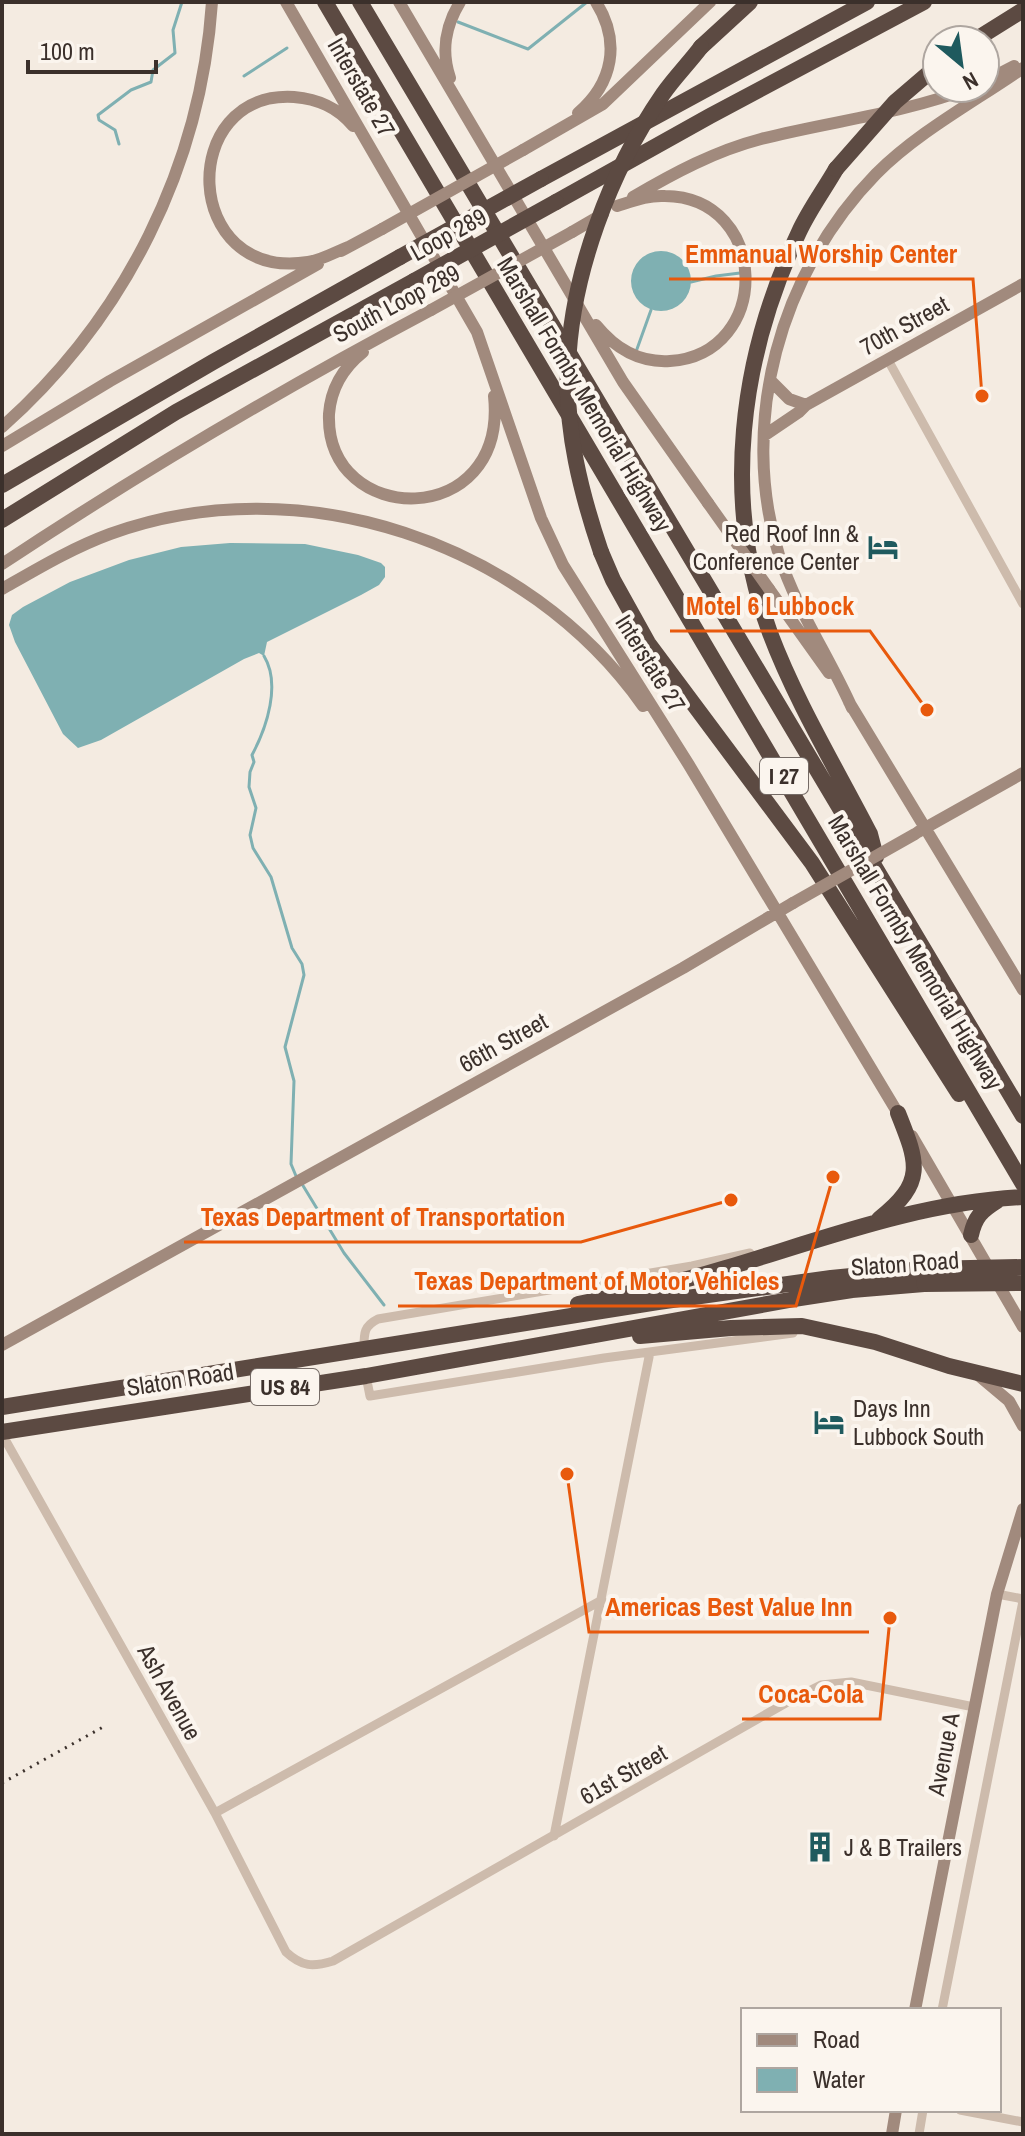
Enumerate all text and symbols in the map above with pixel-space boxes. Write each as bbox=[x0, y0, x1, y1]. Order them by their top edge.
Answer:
scale bar bbox=[28, 24, 156, 74]
north arrow bbox=[921, 24, 1001, 104]
street label: Interstate 27 bbox=[321, 32, 403, 142]
text: 100 m bbox=[40, 35, 95, 67]
text: N bbox=[958, 65, 984, 98]
street label: Loop 289 bbox=[404, 200, 492, 268]
callout: Emmanual Worship Center bbox=[669, 229, 973, 279]
text: Emmanual Worship Center bbox=[685, 236, 958, 271]
street label: Marshall Formby Memorial Highway bbox=[490, 251, 680, 537]
street label: South Loop 289 bbox=[327, 256, 465, 350]
street label: 70th Street bbox=[854, 287, 954, 362]
place label: Red Roof Inn & Conference Center bbox=[693, 517, 859, 577]
hotel icon: Red Roof Inn & Conference Center bbox=[866, 530, 900, 564]
callout: Motel 6 Lubbock bbox=[670, 581, 870, 631]
text: Motel 6 Lubbock bbox=[686, 588, 854, 623]
street label: Interstate 27 bbox=[608, 608, 694, 718]
road number: I 27 bbox=[760, 758, 808, 794]
street label: Marshall Formby Memorial Highway bbox=[821, 809, 1011, 1095]
street label: 66th Street bbox=[453, 1004, 553, 1079]
callout: Texas Department of Transportation bbox=[184, 1192, 581, 1242]
text: Texas Department of Transportation bbox=[201, 1199, 565, 1234]
street label: Slaton Road bbox=[850, 1243, 960, 1283]
callout: Texas Department of Motor Vehicles bbox=[398, 1256, 796, 1306]
text: Texas Department of Motor Vehicles bbox=[414, 1263, 780, 1298]
street label: Slaton Road bbox=[124, 1355, 236, 1403]
road number: US 84 bbox=[251, 1369, 319, 1405]
place label: Days Inn Lubbock South bbox=[853, 1392, 984, 1452]
hotel icon: Days Inn Lubbock South bbox=[812, 1405, 846, 1439]
callout: Americas Best Value Inn bbox=[589, 1582, 869, 1632]
text: Americas Best Value Inn bbox=[605, 1589, 853, 1624]
street label: Ash Avenue bbox=[130, 1638, 209, 1746]
callout: Coca-Cola bbox=[742, 1669, 880, 1719]
text: Coca-Cola bbox=[758, 1676, 864, 1711]
street label: Avenue A bbox=[919, 1709, 967, 1799]
street label: 61st Street bbox=[574, 1736, 673, 1812]
building icon: J & B Trailers bbox=[803, 1830, 837, 1864]
place label: J & B Trailers bbox=[844, 1831, 962, 1863]
legend bbox=[741, 2008, 1001, 2112]
text: Road bbox=[813, 2023, 860, 2055]
text: Water bbox=[813, 2063, 865, 2095]

